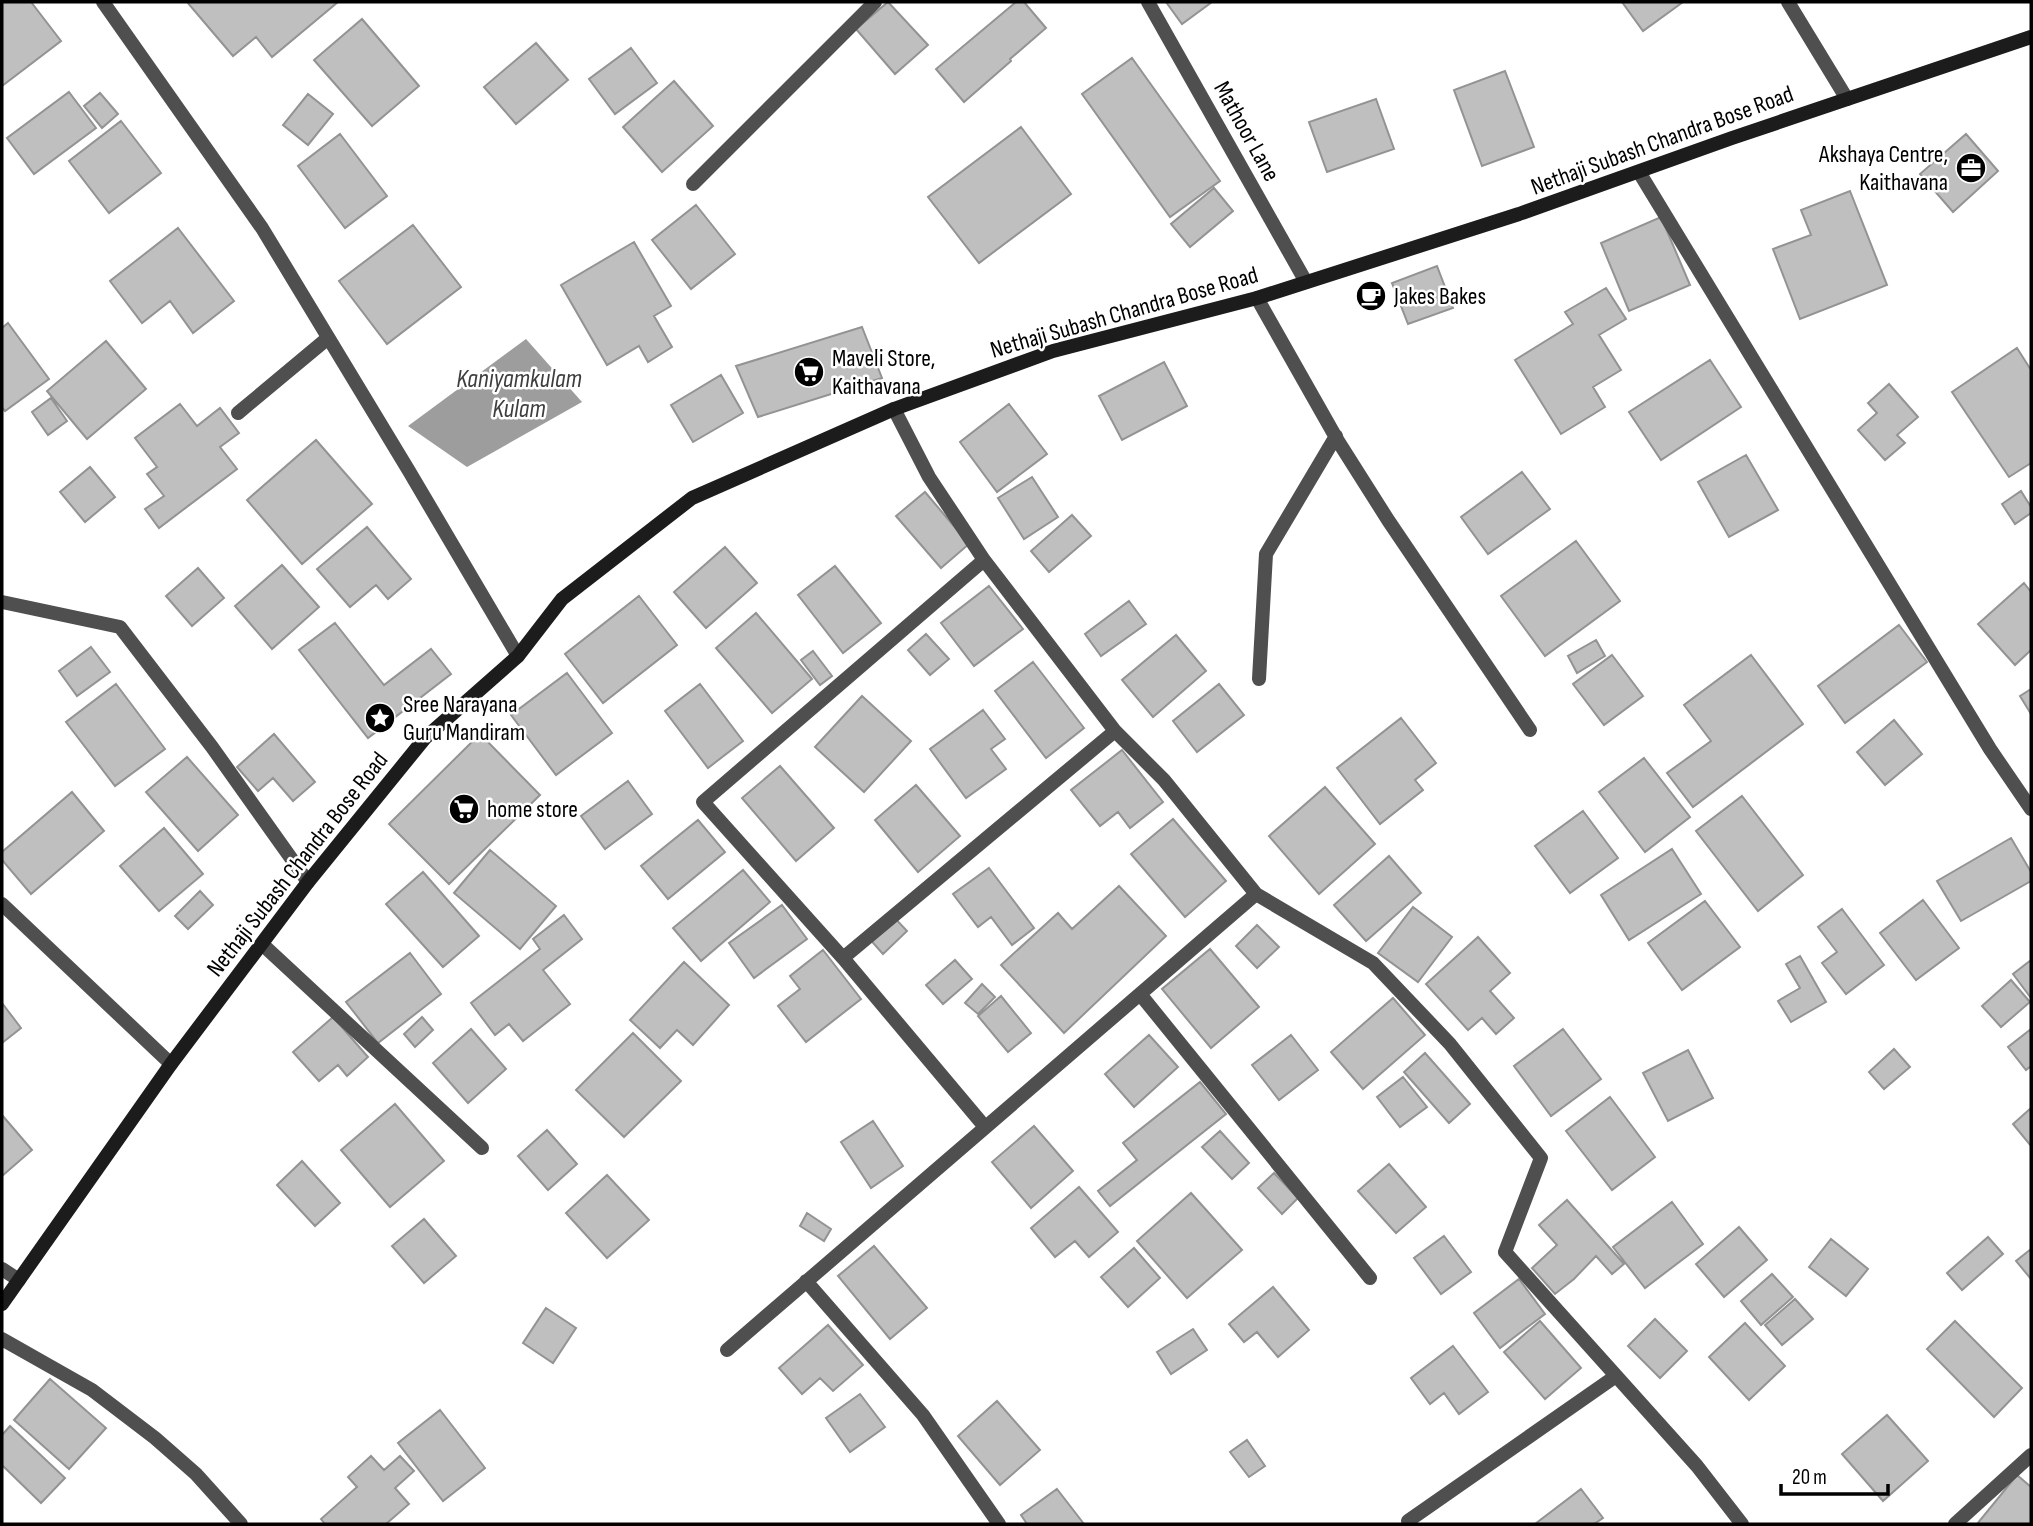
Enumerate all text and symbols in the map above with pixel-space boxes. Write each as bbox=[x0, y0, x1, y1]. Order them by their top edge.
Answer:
street label: Mathoor Lane bbox=[1207, 76, 1286, 186]
street label: Nethaji Subash Chandra Bose Road bbox=[1527, 79, 1797, 201]
place label: Akshaya Centre, Kaithavana bbox=[1818, 140, 1948, 197]
office icon: Akshaya Centre, Kaithavana bbox=[1954, 151, 1988, 185]
street label: Nethaji Subash Chandra Bose Road bbox=[987, 260, 1261, 365]
cafe icon: Jakes Bakes bbox=[1354, 279, 1388, 313]
place label: Jakes Bakes bbox=[1393, 282, 1486, 311]
place label: Maveli Store, Kaithavana bbox=[832, 344, 935, 401]
supermarket icon: Maveli Store, Kaithavana bbox=[792, 355, 826, 389]
water label: Kaniyamkulam Kulam bbox=[456, 364, 582, 425]
place label: Sree Narayana Guru Mandiram bbox=[403, 690, 525, 747]
place icon: Sree Narayana Guru Mandiram bbox=[363, 701, 397, 735]
street label: Nethaji Subash Chandra Bose Road bbox=[201, 746, 394, 982]
supermarket icon: home store bbox=[447, 792, 481, 826]
place label: home store bbox=[487, 795, 578, 824]
scale bar bbox=[1781, 1452, 1888, 1496]
text: 20 m bbox=[1792, 1465, 1827, 1490]

